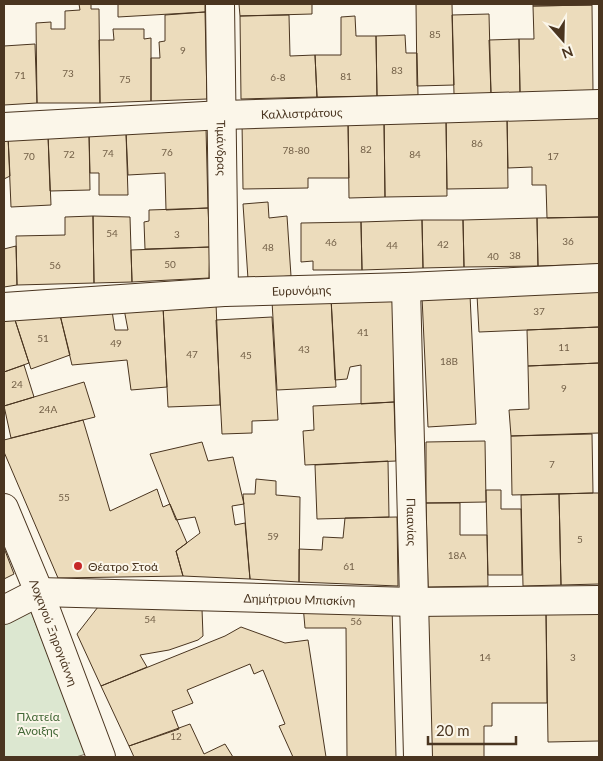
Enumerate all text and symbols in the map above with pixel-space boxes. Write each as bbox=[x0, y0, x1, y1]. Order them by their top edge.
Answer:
north arrow bbox=[538, 15, 588, 65]
house number: 85 bbox=[429, 28, 441, 40]
text: N bbox=[560, 43, 576, 63]
house number: 9 bbox=[180, 44, 186, 56]
house number: 83 bbox=[391, 64, 403, 76]
house number: 73 bbox=[62, 67, 74, 79]
house number: 71 bbox=[14, 69, 26, 81]
house number: 81 bbox=[340, 70, 352, 82]
house number: 6-8 bbox=[270, 71, 286, 83]
house number: 75 bbox=[119, 73, 131, 85]
street label: Καλλιστράτους bbox=[261, 104, 343, 121]
street label: Τιμάνδρας bbox=[214, 120, 230, 176]
house number: 86 bbox=[471, 137, 483, 149]
house number: 82 bbox=[360, 143, 372, 155]
house number: 78-80 bbox=[283, 144, 310, 156]
house number: 76 bbox=[161, 146, 173, 158]
house number: 74 bbox=[102, 147, 114, 159]
house number: 72 bbox=[63, 148, 75, 160]
house number: 84 bbox=[409, 148, 421, 160]
house number: 70 bbox=[23, 150, 35, 162]
house number: 17 bbox=[547, 150, 559, 162]
house number: 54 bbox=[106, 227, 118, 239]
house number: 3 bbox=[174, 228, 180, 240]
house number: 36 bbox=[562, 235, 574, 247]
house number: 46 bbox=[325, 236, 337, 248]
house number: 42 bbox=[437, 238, 449, 250]
house number: 44 bbox=[386, 239, 398, 251]
house number: 48 bbox=[262, 241, 274, 253]
house number: 38 bbox=[509, 249, 521, 261]
house number: 40 bbox=[487, 250, 499, 262]
house number: 50 bbox=[164, 258, 176, 270]
house number: 56 bbox=[49, 259, 61, 271]
street label: Ευρυνόμης bbox=[272, 282, 332, 298]
house number: 37 bbox=[533, 305, 545, 317]
house number: 41 bbox=[357, 326, 369, 338]
house number: 51 bbox=[37, 332, 49, 344]
house number: 49 bbox=[110, 337, 122, 349]
house number: 11 bbox=[558, 341, 570, 353]
house number: 43 bbox=[298, 343, 310, 355]
house number: 47 bbox=[186, 348, 198, 360]
house number: 45 bbox=[240, 349, 252, 361]
house number: 18Β bbox=[440, 355, 458, 367]
house number: 24 bbox=[11, 378, 23, 390]
house number: 9 bbox=[561, 382, 567, 394]
house number: 24A bbox=[39, 403, 57, 415]
house number: 7 bbox=[549, 458, 555, 470]
house number: 55 bbox=[58, 491, 70, 503]
street label: Παιανίας bbox=[404, 498, 420, 547]
house number: 59 bbox=[267, 530, 279, 542]
house number: 5 bbox=[577, 533, 583, 545]
house number: 18Α bbox=[448, 549, 466, 561]
place label: Θέατρο Στοά bbox=[88, 559, 159, 574]
marker: Θέατρο Στοά bbox=[72, 560, 84, 572]
house number: 61 bbox=[343, 560, 355, 572]
street label: Λοχαγού Ξηρογιάννη bbox=[27, 576, 81, 688]
street label: Δημήτριου Μπισκίνη bbox=[243, 590, 356, 608]
house number: 54 bbox=[144, 613, 156, 625]
house number: 56 bbox=[350, 615, 362, 627]
house number: 14 bbox=[479, 651, 491, 663]
house number: 3 bbox=[570, 651, 576, 663]
park label: Πλατεία Άνοιξης bbox=[16, 709, 61, 738]
scale bar bbox=[428, 714, 516, 746]
text: 20 m bbox=[436, 721, 470, 739]
house number: 12 bbox=[170, 730, 182, 742]

